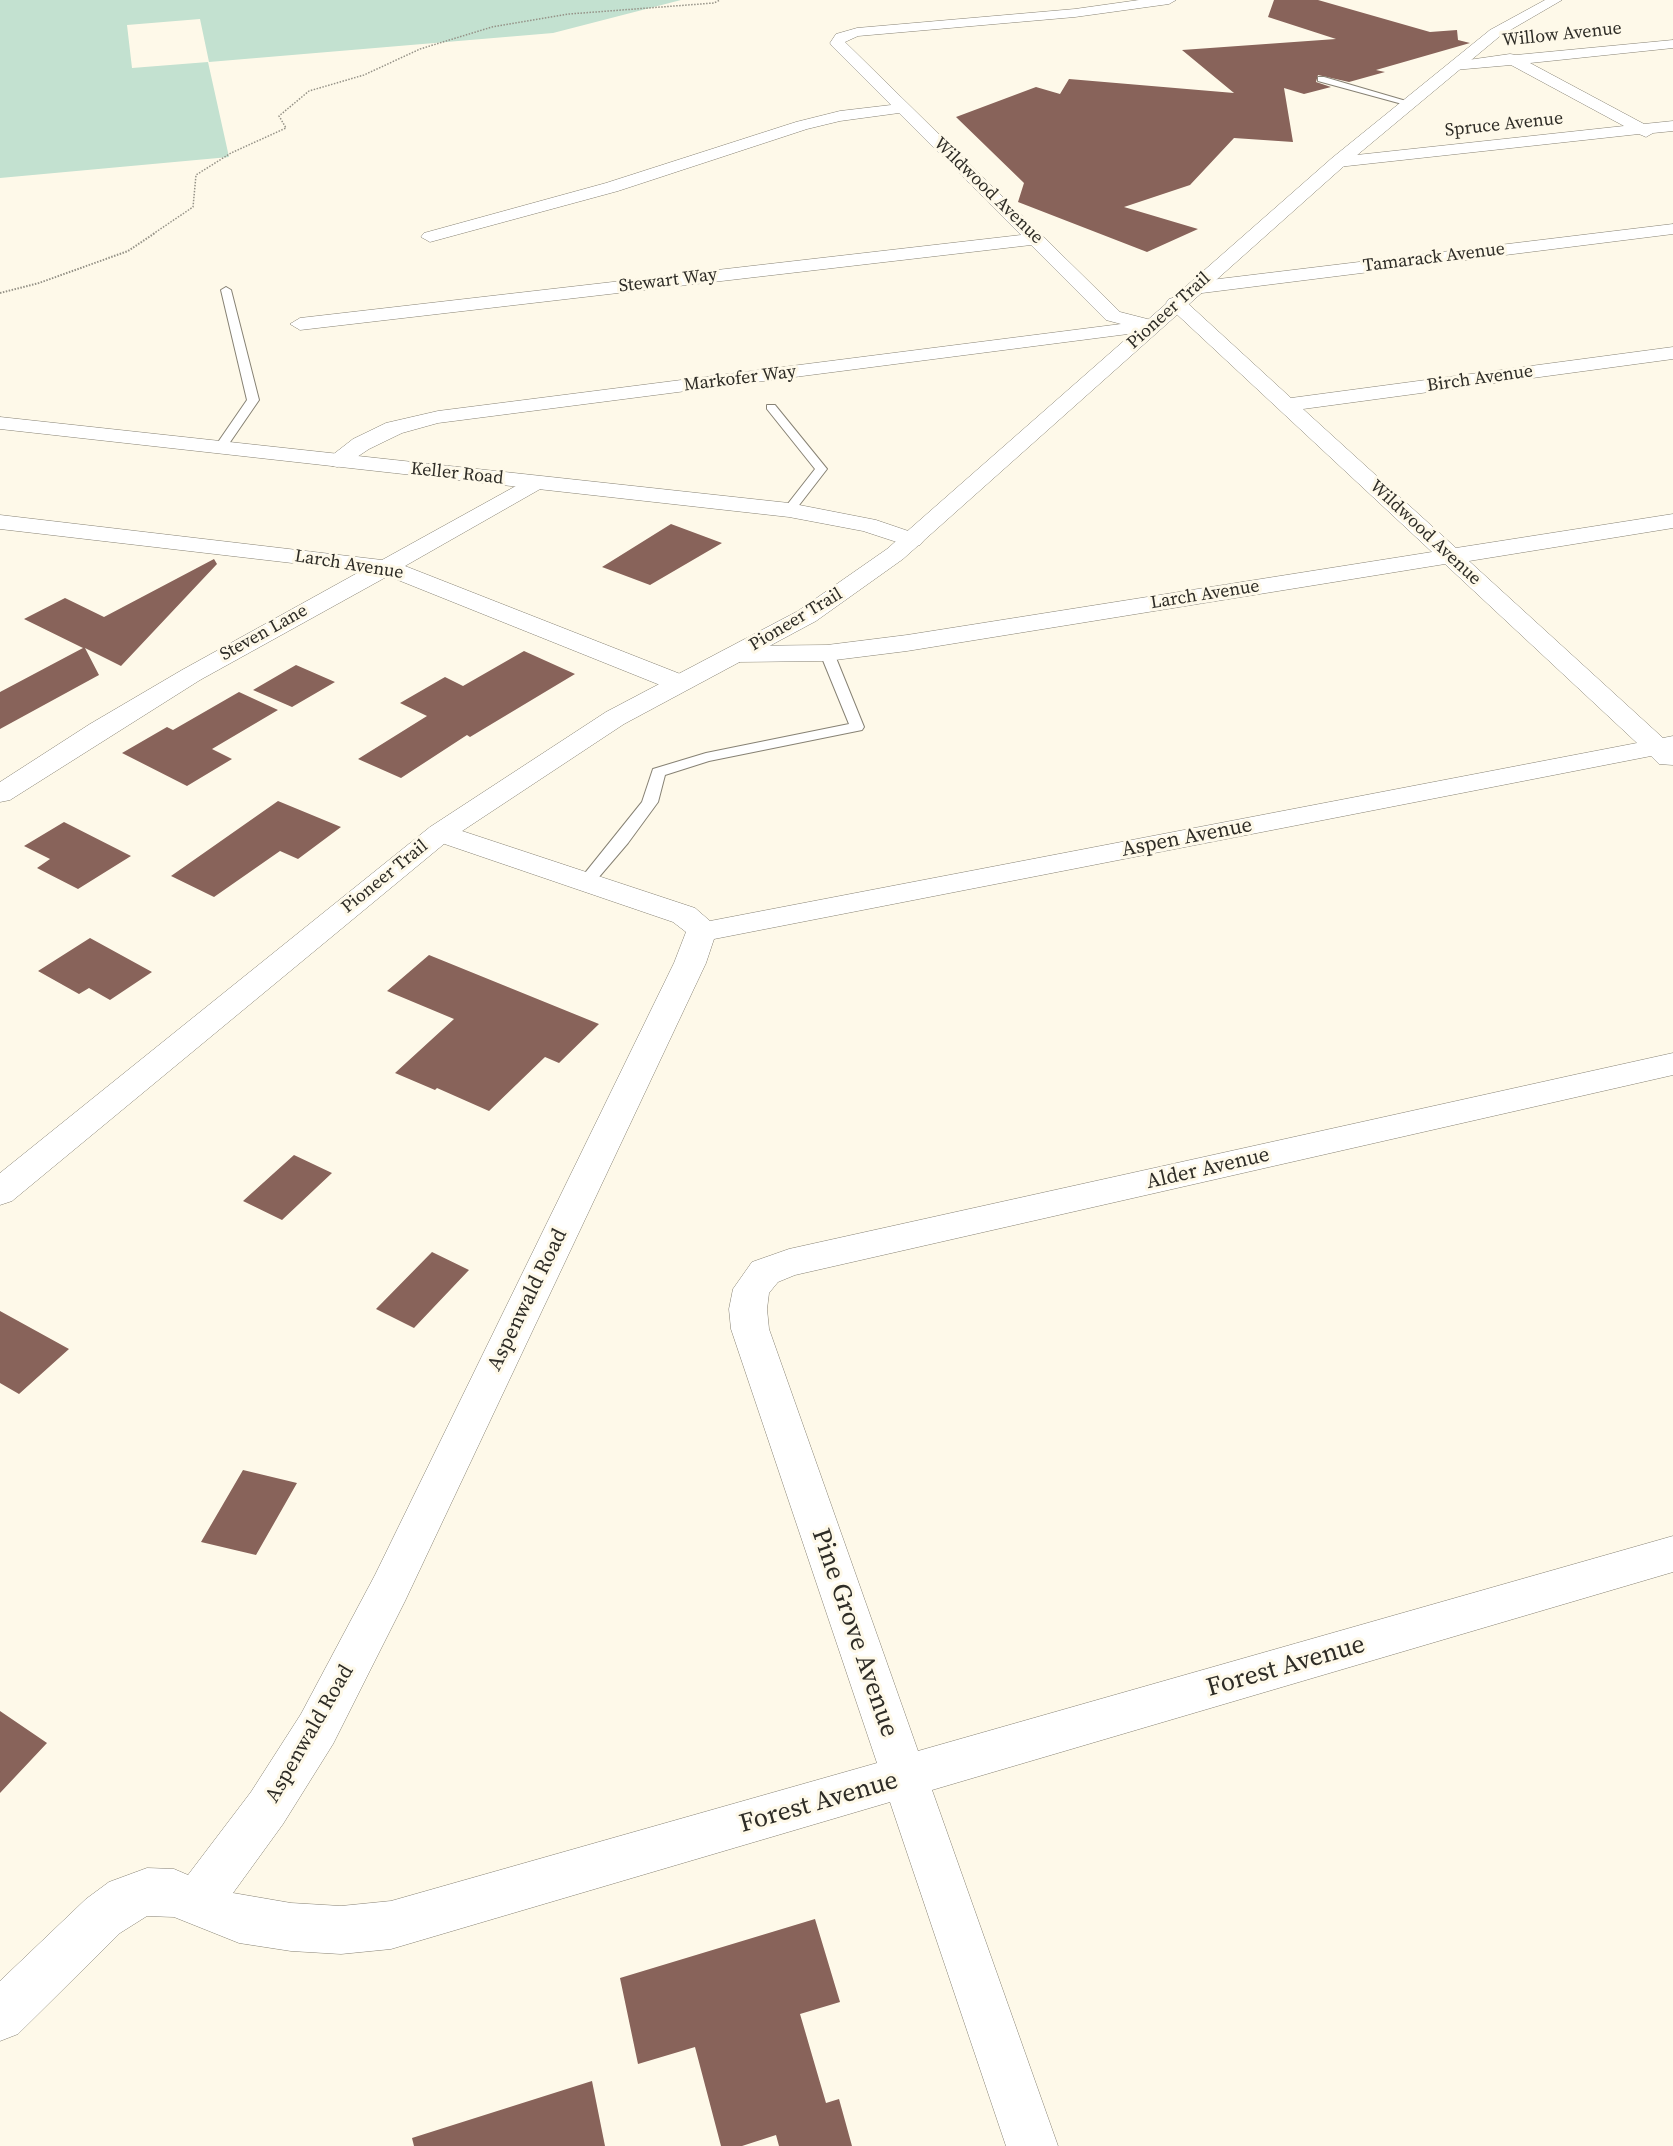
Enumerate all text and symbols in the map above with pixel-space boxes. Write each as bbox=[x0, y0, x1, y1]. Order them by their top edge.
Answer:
street label: Willow Avenue bbox=[1501, 18, 1623, 52]
street label: Spruce Avenue bbox=[1444, 108, 1564, 142]
street label: Wildwood Avenue bbox=[929, 133, 1047, 249]
street label: Tamarack Avenue bbox=[1362, 239, 1506, 277]
street label: Stewart Way bbox=[618, 264, 718, 298]
street label: Pioneer Trail bbox=[1123, 268, 1215, 354]
street label: Markofer Way bbox=[683, 361, 797, 397]
street label: Birch Avenue bbox=[1426, 361, 1534, 397]
street label: Keller Road bbox=[410, 458, 504, 490]
street label: Wildwood Avenue bbox=[1365, 476, 1485, 590]
street label: Larch Avenue bbox=[293, 546, 405, 584]
street label: Larch Avenue bbox=[1149, 576, 1261, 614]
street label: Pioneer Trail bbox=[746, 584, 846, 656]
street label: Steven Lane bbox=[216, 600, 312, 666]
street label: Aspen Avenue bbox=[1120, 813, 1254, 863]
street label: Pioneer Trail bbox=[338, 836, 432, 918]
street label: Alder Avenue bbox=[1144, 1143, 1272, 1195]
street label: Aspenwald Road bbox=[483, 1225, 573, 1375]
street label: Pine Grove Avenue bbox=[804, 1525, 904, 1741]
street label: Forest Avenue bbox=[1203, 1629, 1369, 1705]
street label: Aspenwald Road bbox=[260, 1661, 360, 1807]
street label: Forest Avenue bbox=[736, 1765, 902, 1841]

